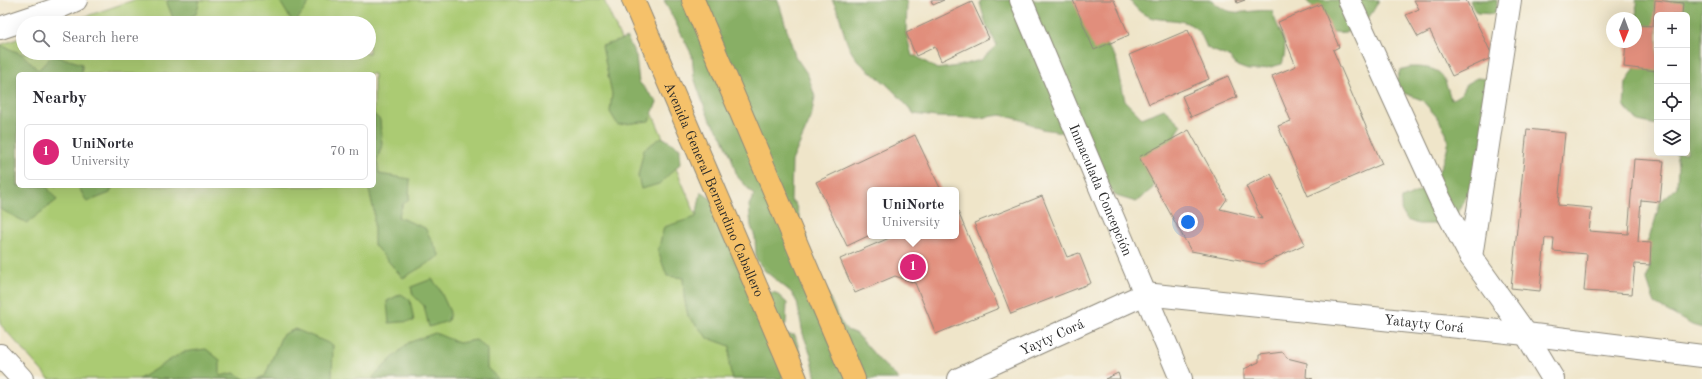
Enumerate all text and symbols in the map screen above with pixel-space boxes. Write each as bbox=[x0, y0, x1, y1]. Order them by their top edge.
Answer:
north arrow bbox=[1606, 12, 1642, 48]
map controls bbox=[1654, 12, 1690, 156]
button: + bbox=[1654, 12, 1690, 48]
search box bbox=[16, 16, 376, 60]
icon: search bbox=[30, 27, 52, 49]
text: Search here bbox=[62, 31, 139, 46]
button: − bbox=[1654, 48, 1690, 84]
street label: Avenida General Bernardino Caballero bbox=[661, 80, 766, 299]
button: locate bbox=[1654, 84, 1690, 120]
text: Nearby bbox=[32, 90, 87, 107]
button: layers bbox=[1654, 120, 1690, 156]
street label: Inmaculada Concepción bbox=[1066, 122, 1134, 259]
text: UniNorte bbox=[71, 137, 134, 152]
text: 1 bbox=[42, 145, 50, 158]
text: 70 m bbox=[330, 145, 359, 158]
text: University bbox=[71, 155, 130, 168]
popup bbox=[867, 187, 959, 239]
text: UniNorte bbox=[882, 198, 944, 213]
your location bbox=[1178, 212, 1198, 232]
text: University bbox=[882, 216, 940, 229]
pin: 1 bbox=[900, 252, 926, 282]
street label: Yatayty Corá bbox=[1383, 313, 1465, 335]
street label: Yayty Corá bbox=[1018, 317, 1086, 358]

